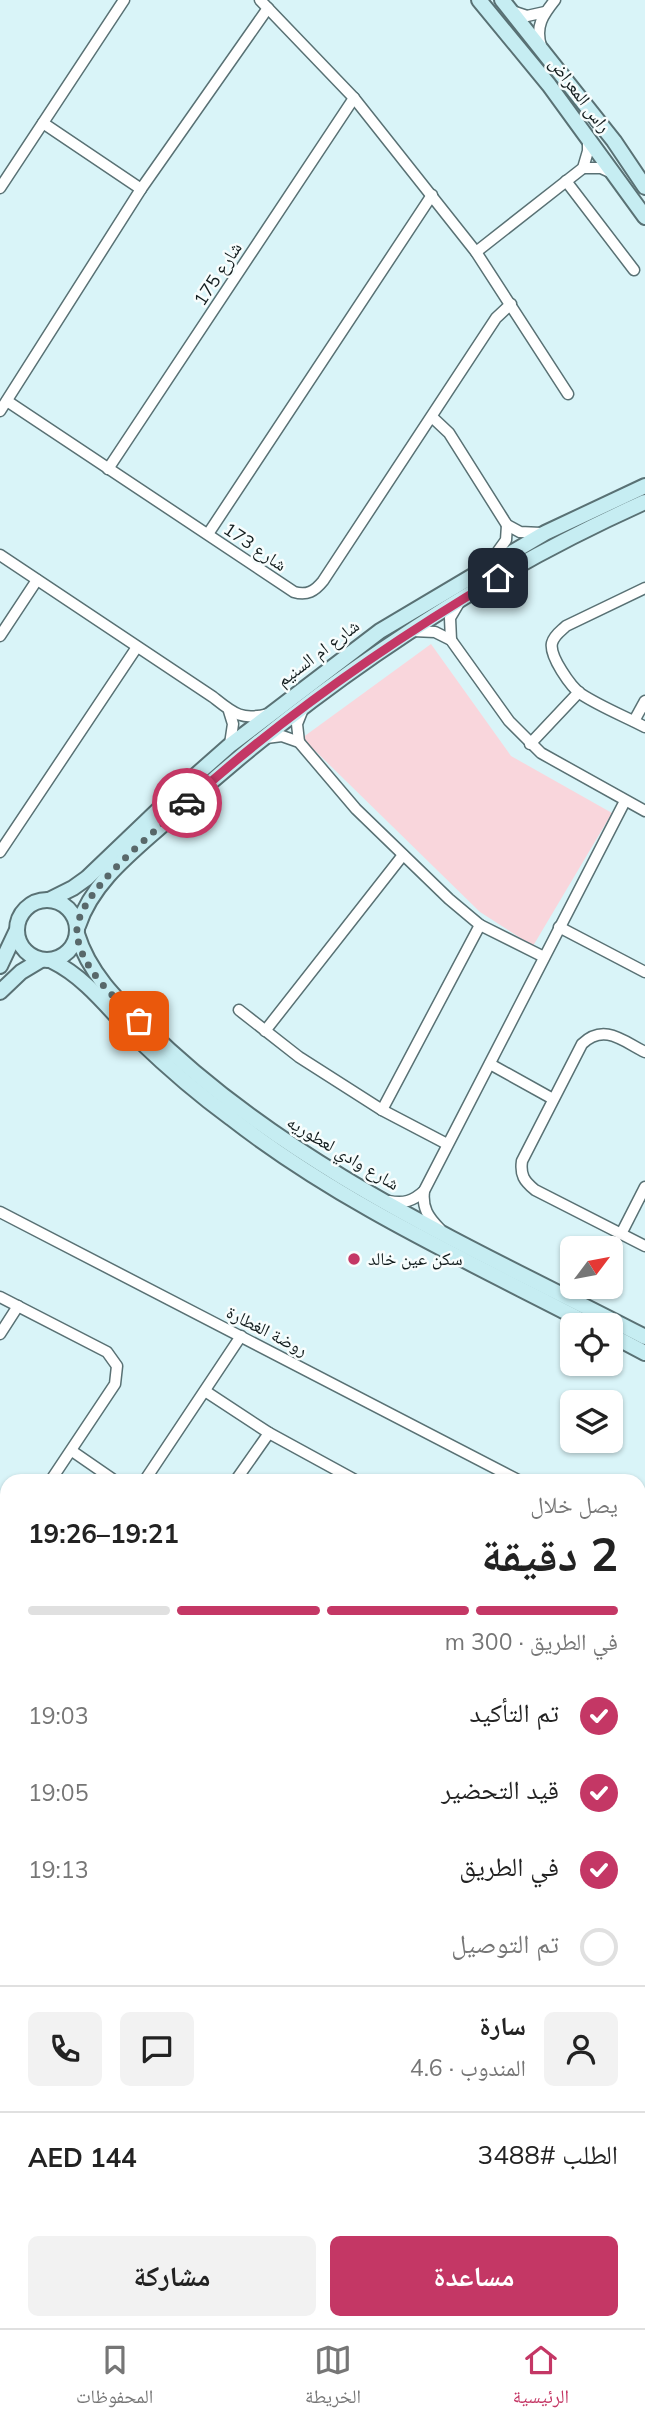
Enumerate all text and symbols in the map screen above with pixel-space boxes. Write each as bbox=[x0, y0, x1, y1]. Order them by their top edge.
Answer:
street label: راس المعراض bbox=[545, 52, 616, 137]
street label: شارع 175 bbox=[189, 238, 247, 310]
street label: شارع 173 bbox=[219, 517, 291, 576]
pin bbox=[468, 548, 528, 608]
icon: home bbox=[479, 559, 517, 597]
street label: شارع ام السنيم bbox=[272, 614, 364, 692]
courier bbox=[152, 768, 222, 838]
icon: car bbox=[168, 784, 206, 822]
pin bbox=[109, 991, 169, 1051]
icon: bag bbox=[120, 1002, 158, 1040]
street label: شارع وادي لعطوريه bbox=[281, 1110, 404, 1198]
north arrow bbox=[560, 1236, 623, 1298]
map controls bbox=[560, 1236, 623, 1453]
place label: سكن عين خالد bbox=[368, 1247, 462, 1270]
marker: سكن عين خالد bbox=[346, 1251, 362, 1267]
street label: روضة الغطارة bbox=[223, 1300, 312, 1361]
button: locate bbox=[560, 1313, 623, 1376]
button: layers bbox=[560, 1390, 623, 1453]
text: يصل خلال bbox=[530, 1490, 618, 1519]
text: 19:21–19:26 bbox=[28, 1517, 179, 1550]
text: 2 دقيقة bbox=[481, 1525, 618, 1583]
text: في الطريق · 300 m bbox=[445, 1627, 618, 1656]
text: تم التأكيد bbox=[469, 1696, 559, 1729]
icon: check bbox=[580, 1697, 618, 1735]
text: 19:03 bbox=[28, 1701, 88, 1730]
text: قيد التحضير bbox=[441, 1773, 559, 1806]
icon: check bbox=[580, 1774, 618, 1812]
text: 19:05 bbox=[28, 1778, 88, 1807]
text: في الطريق bbox=[459, 1850, 559, 1883]
icon: check bbox=[580, 1851, 618, 1889]
text: 19:13 bbox=[28, 1855, 88, 1884]
text: تم التوصيل bbox=[451, 1927, 559, 1960]
text: سارة bbox=[479, 2009, 526, 2042]
button: phone bbox=[28, 2012, 102, 2086]
button: chat bbox=[120, 2012, 194, 2086]
button: person bbox=[544, 2012, 618, 2086]
text: المندوب · 4.6 bbox=[410, 2053, 526, 2082]
text: الطلب #3488 bbox=[478, 2138, 618, 2171]
text: AED 144 bbox=[28, 2141, 137, 2174]
button: مشاركة bbox=[28, 2236, 316, 2316]
button: مساعدة bbox=[330, 2236, 618, 2316]
tab: المحفوظات bbox=[76, 2341, 153, 2415]
tab: الخريطة bbox=[305, 2341, 361, 2415]
tab: الرئيسية bbox=[513, 2341, 569, 2415]

